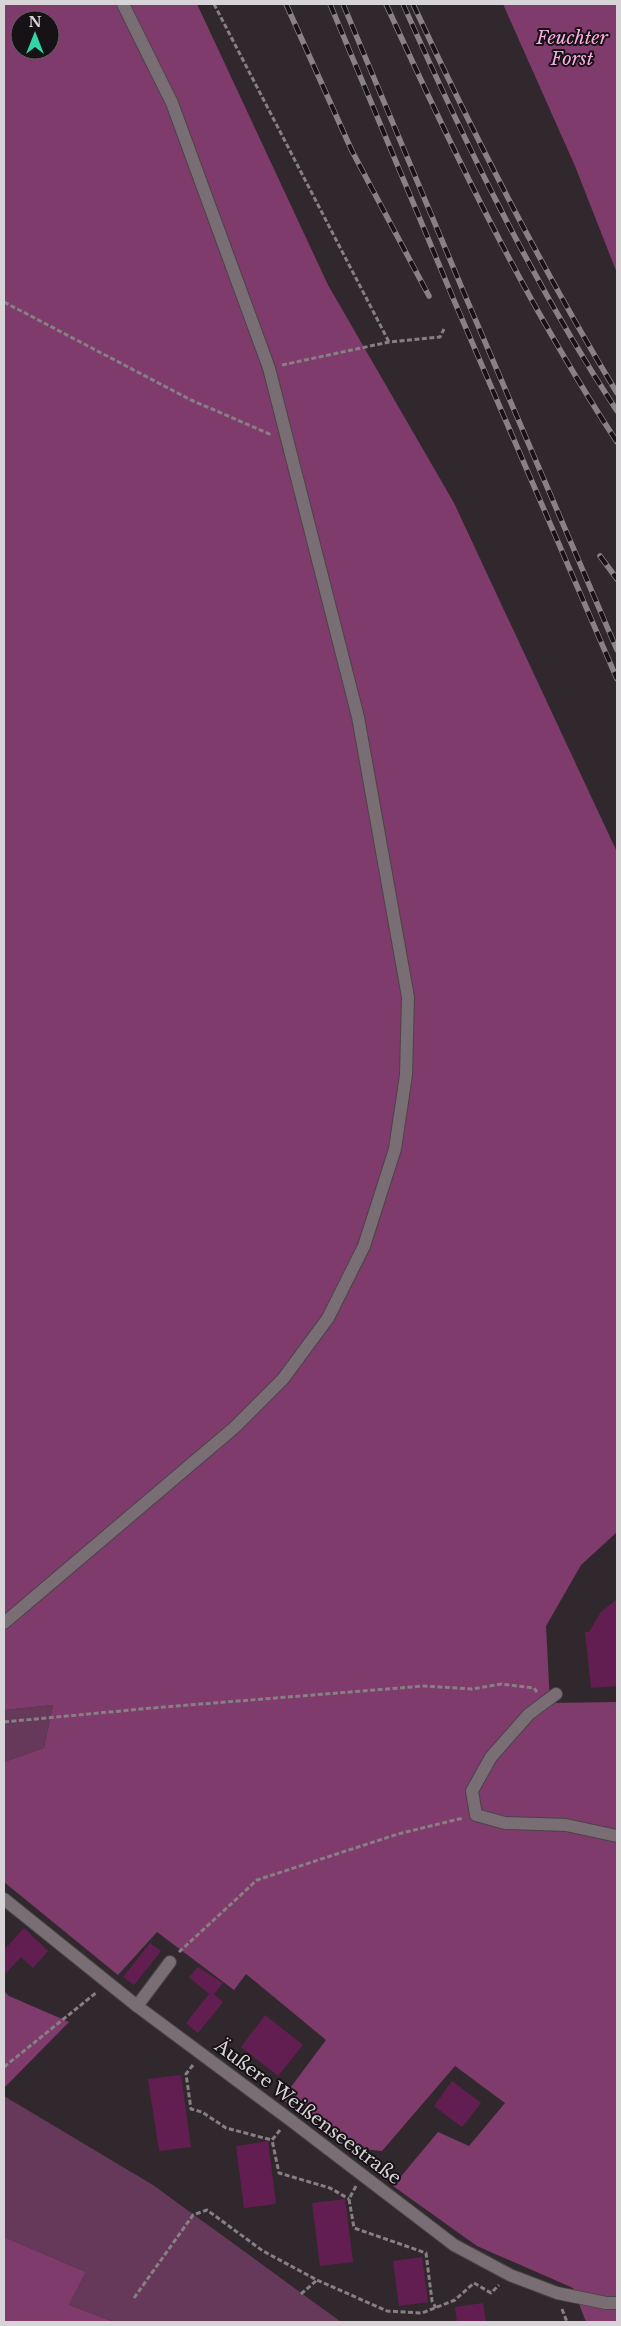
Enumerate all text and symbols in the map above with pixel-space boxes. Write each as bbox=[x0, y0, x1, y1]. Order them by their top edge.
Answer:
north arrow bbox=[10, 10, 60, 60]
text: N bbox=[28, 13, 42, 31]
park label: Feuchter Forst bbox=[535, 27, 608, 70]
street label: Äußere Weißenseestraße bbox=[210, 2033, 406, 2189]

